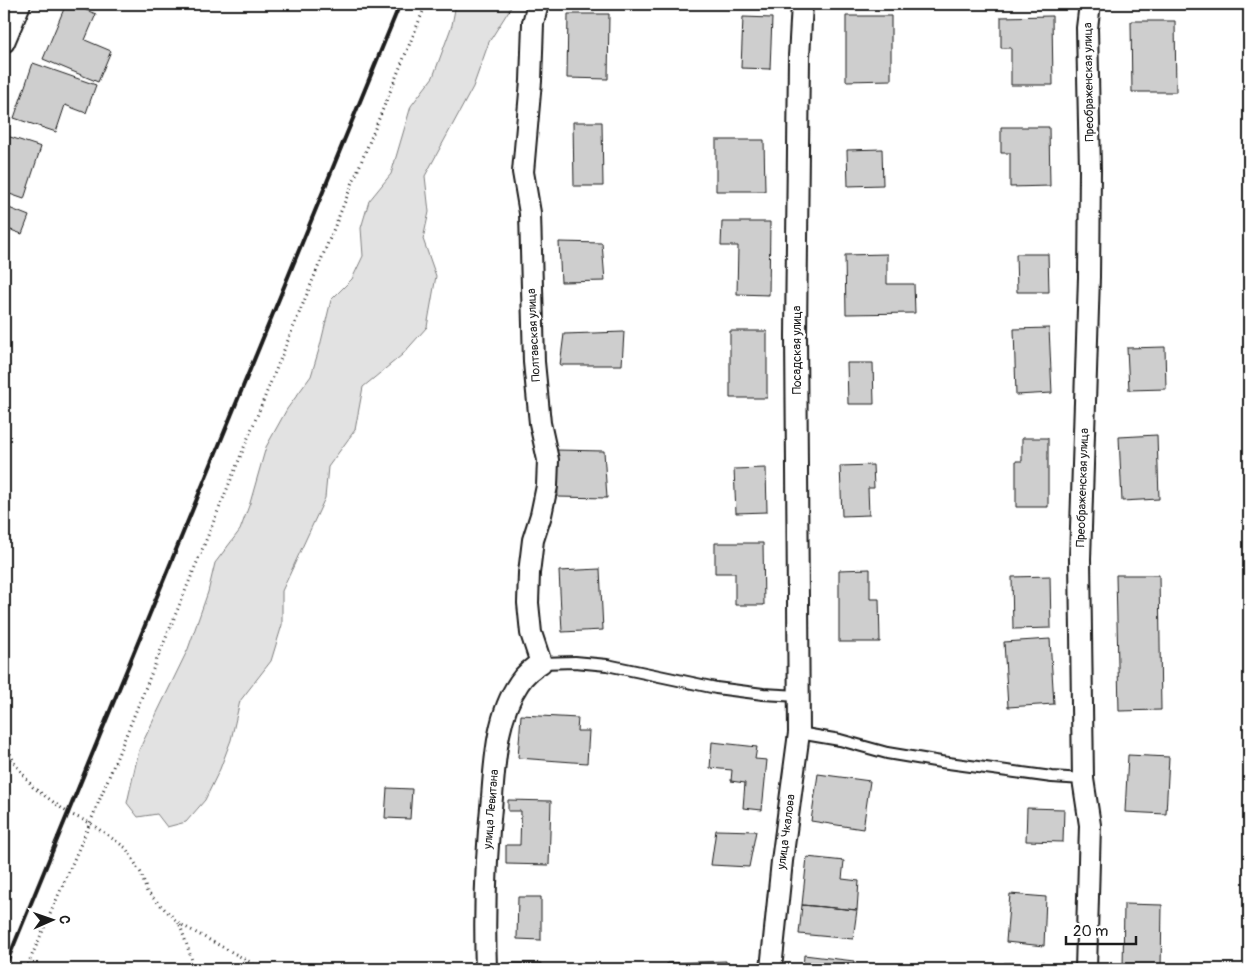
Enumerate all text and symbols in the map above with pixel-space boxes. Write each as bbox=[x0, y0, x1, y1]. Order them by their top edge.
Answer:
street label: Преображенская улица bbox=[1080, 22, 1098, 142]
street label: Полтавская улица bbox=[524, 288, 544, 382]
street label: Посадская улица bbox=[790, 305, 805, 394]
street label: Преображенская улица bbox=[1073, 427, 1092, 547]
street label: улица Левитана bbox=[480, 768, 502, 851]
street label: улица Чкалова bbox=[774, 793, 798, 871]
north arrow bbox=[28, 896, 78, 946]
scale bar bbox=[1066, 913, 1136, 945]
text: С bbox=[56, 915, 73, 925]
text: 20 m bbox=[1073, 922, 1108, 941]

